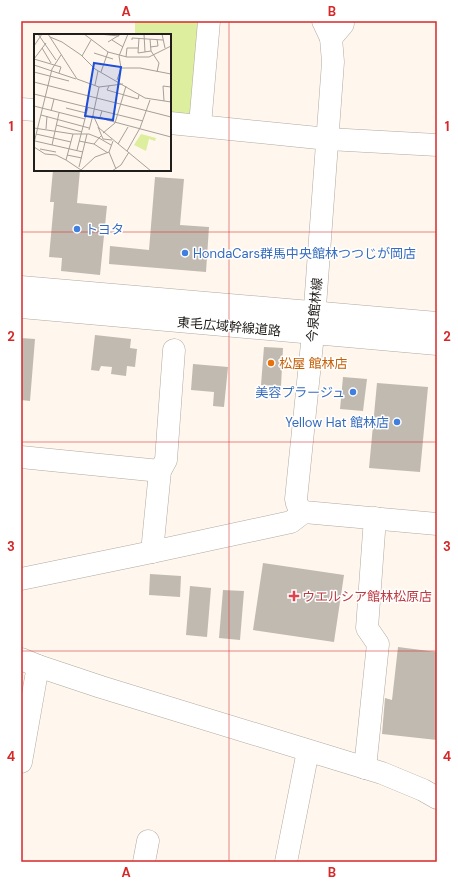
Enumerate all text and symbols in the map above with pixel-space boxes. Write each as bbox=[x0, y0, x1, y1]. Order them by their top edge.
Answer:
text: A bbox=[121, 3, 131, 20]
text: B bbox=[328, 3, 336, 20]
inset map bbox=[34, 34, 171, 171]
text: 1 bbox=[9, 118, 13, 135]
text: 1 bbox=[445, 118, 449, 135]
place label: トヨタ bbox=[85, 221, 124, 238]
marker: トヨタ bbox=[72, 224, 82, 234]
place label: HondaCars群馬中央館林つつじが岡店 bbox=[193, 245, 416, 262]
marker: HondaCars群馬中央館林つつじが岡店 bbox=[180, 248, 190, 258]
street label: 今泉館林線 bbox=[303, 277, 326, 343]
street label: 東毛広域幹線道路 bbox=[176, 313, 282, 339]
text: 2 bbox=[7, 328, 15, 345]
text: 2 bbox=[443, 328, 451, 345]
place label: 松屋 館林店 bbox=[279, 355, 347, 372]
marker: 松屋 館林店 bbox=[266, 358, 276, 368]
place label: 美容プラージュ bbox=[255, 384, 345, 401]
marker: 美容プラージュ bbox=[348, 387, 358, 397]
place label: Yellow Hat 館林店 bbox=[285, 414, 389, 431]
marker: Yellow Hat 館林店 bbox=[392, 417, 402, 427]
text: 3 bbox=[7, 538, 15, 555]
text: 3 bbox=[443, 538, 451, 555]
place label: ウエルシア館林松原店 bbox=[302, 588, 432, 605]
marker: ウエルシア館林松原店 bbox=[289, 591, 299, 601]
text: 4 bbox=[7, 748, 15, 765]
text: 4 bbox=[443, 748, 451, 765]
text: A bbox=[121, 864, 131, 881]
text: B bbox=[328, 864, 336, 881]

